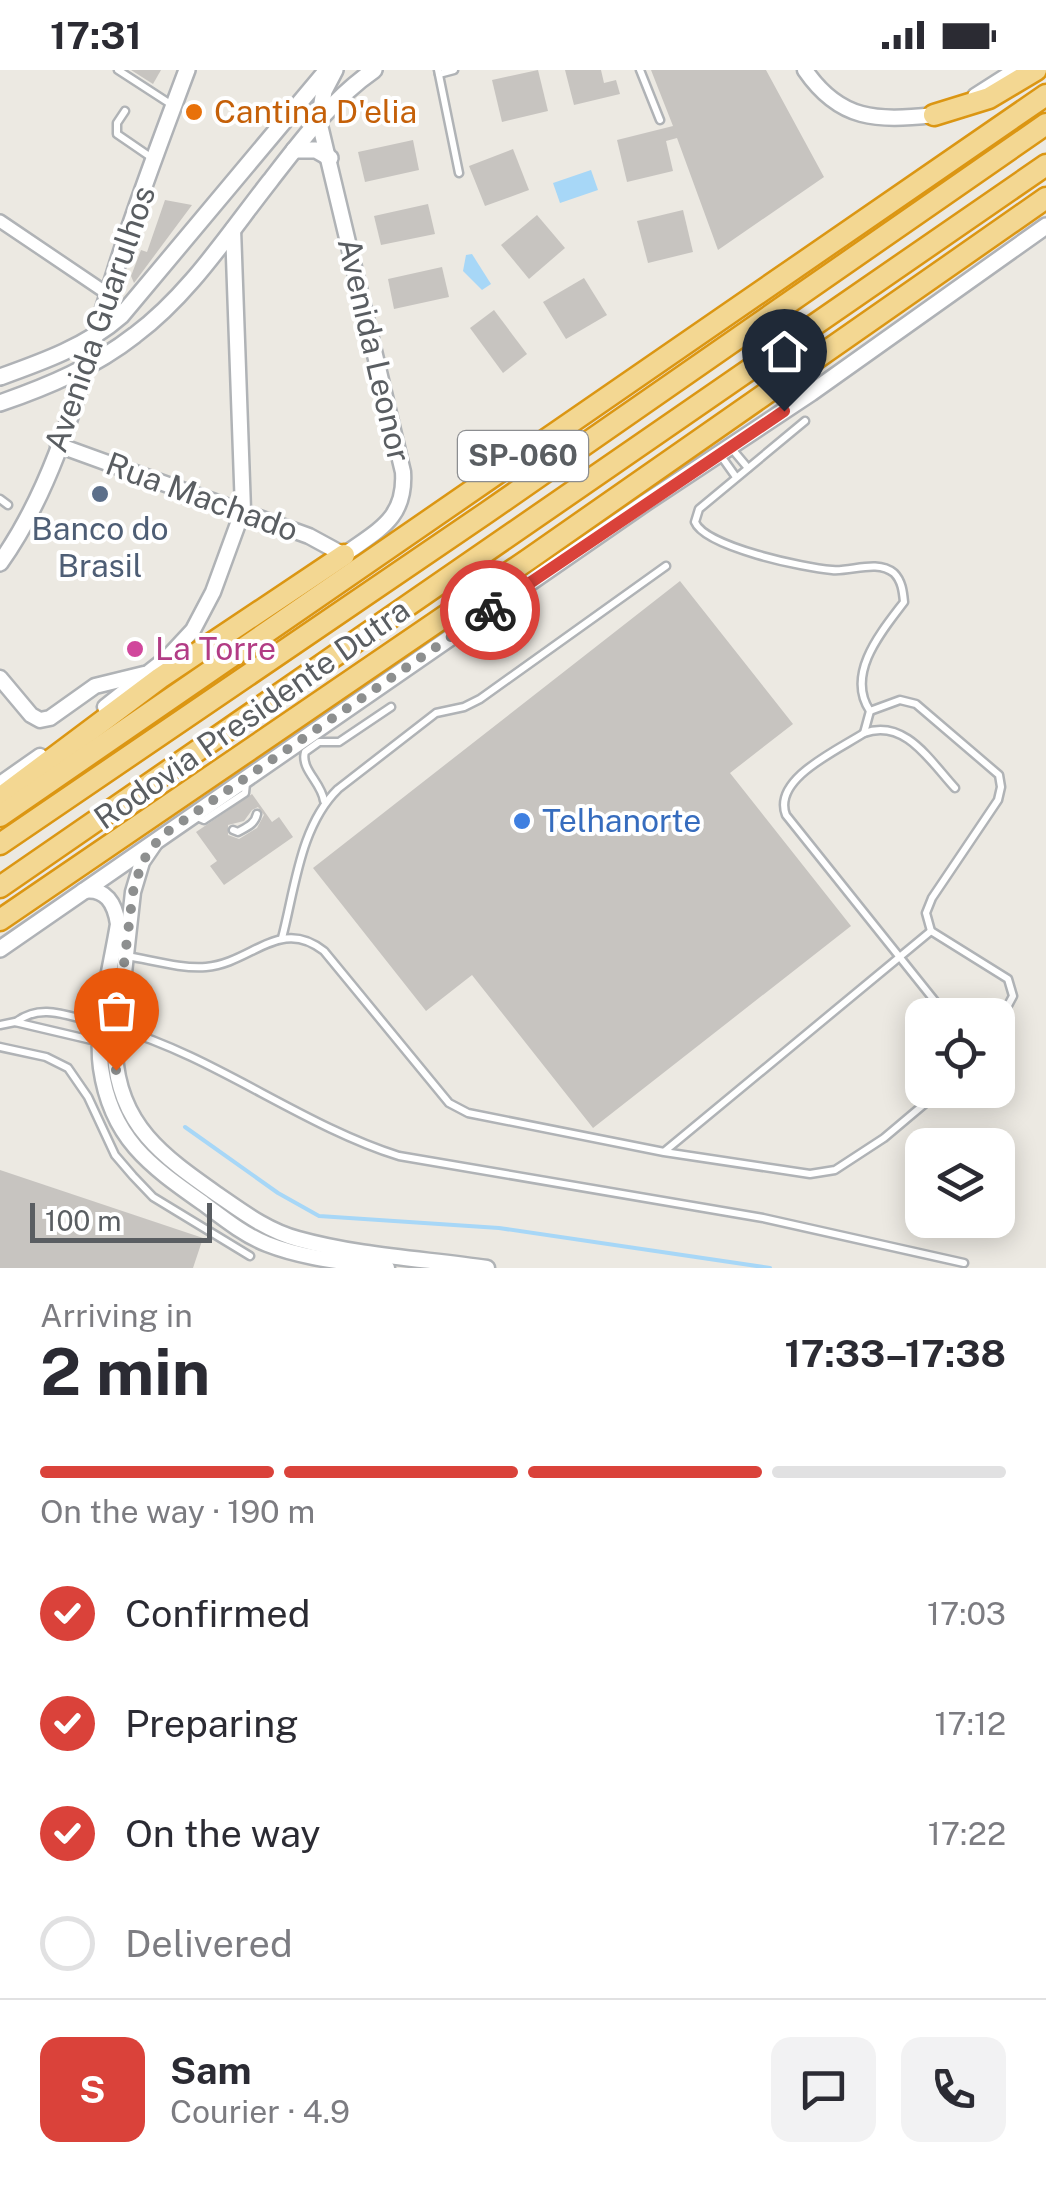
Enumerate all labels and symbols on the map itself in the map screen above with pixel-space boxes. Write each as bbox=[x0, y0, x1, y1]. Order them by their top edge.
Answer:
place label: Cantina D'elia bbox=[214, 93, 417, 130]
marker: Cantina D'elia bbox=[183, 101, 205, 123]
street label: Avenida Guarulhos bbox=[37, 181, 162, 457]
street label: Avenida Leonor bbox=[331, 234, 418, 466]
pin bbox=[742, 309, 827, 412]
road number: SP-060 bbox=[458, 431, 588, 481]
street label: Rua Machado bbox=[101, 445, 303, 548]
marker: Banco do Brasil bbox=[89, 483, 111, 505]
place label: Banco do Brasil bbox=[31, 510, 169, 584]
courier bbox=[440, 560, 540, 660]
street label: Rodovia Presidente Dutra bbox=[87, 591, 416, 837]
place label: La Torre bbox=[155, 630, 276, 667]
marker: La Torre bbox=[124, 638, 146, 660]
place label: Telhanorte bbox=[542, 802, 701, 839]
marker: Telhanorte bbox=[511, 810, 533, 832]
pin bbox=[74, 968, 159, 1071]
scale bar bbox=[30, 1198, 212, 1242]

